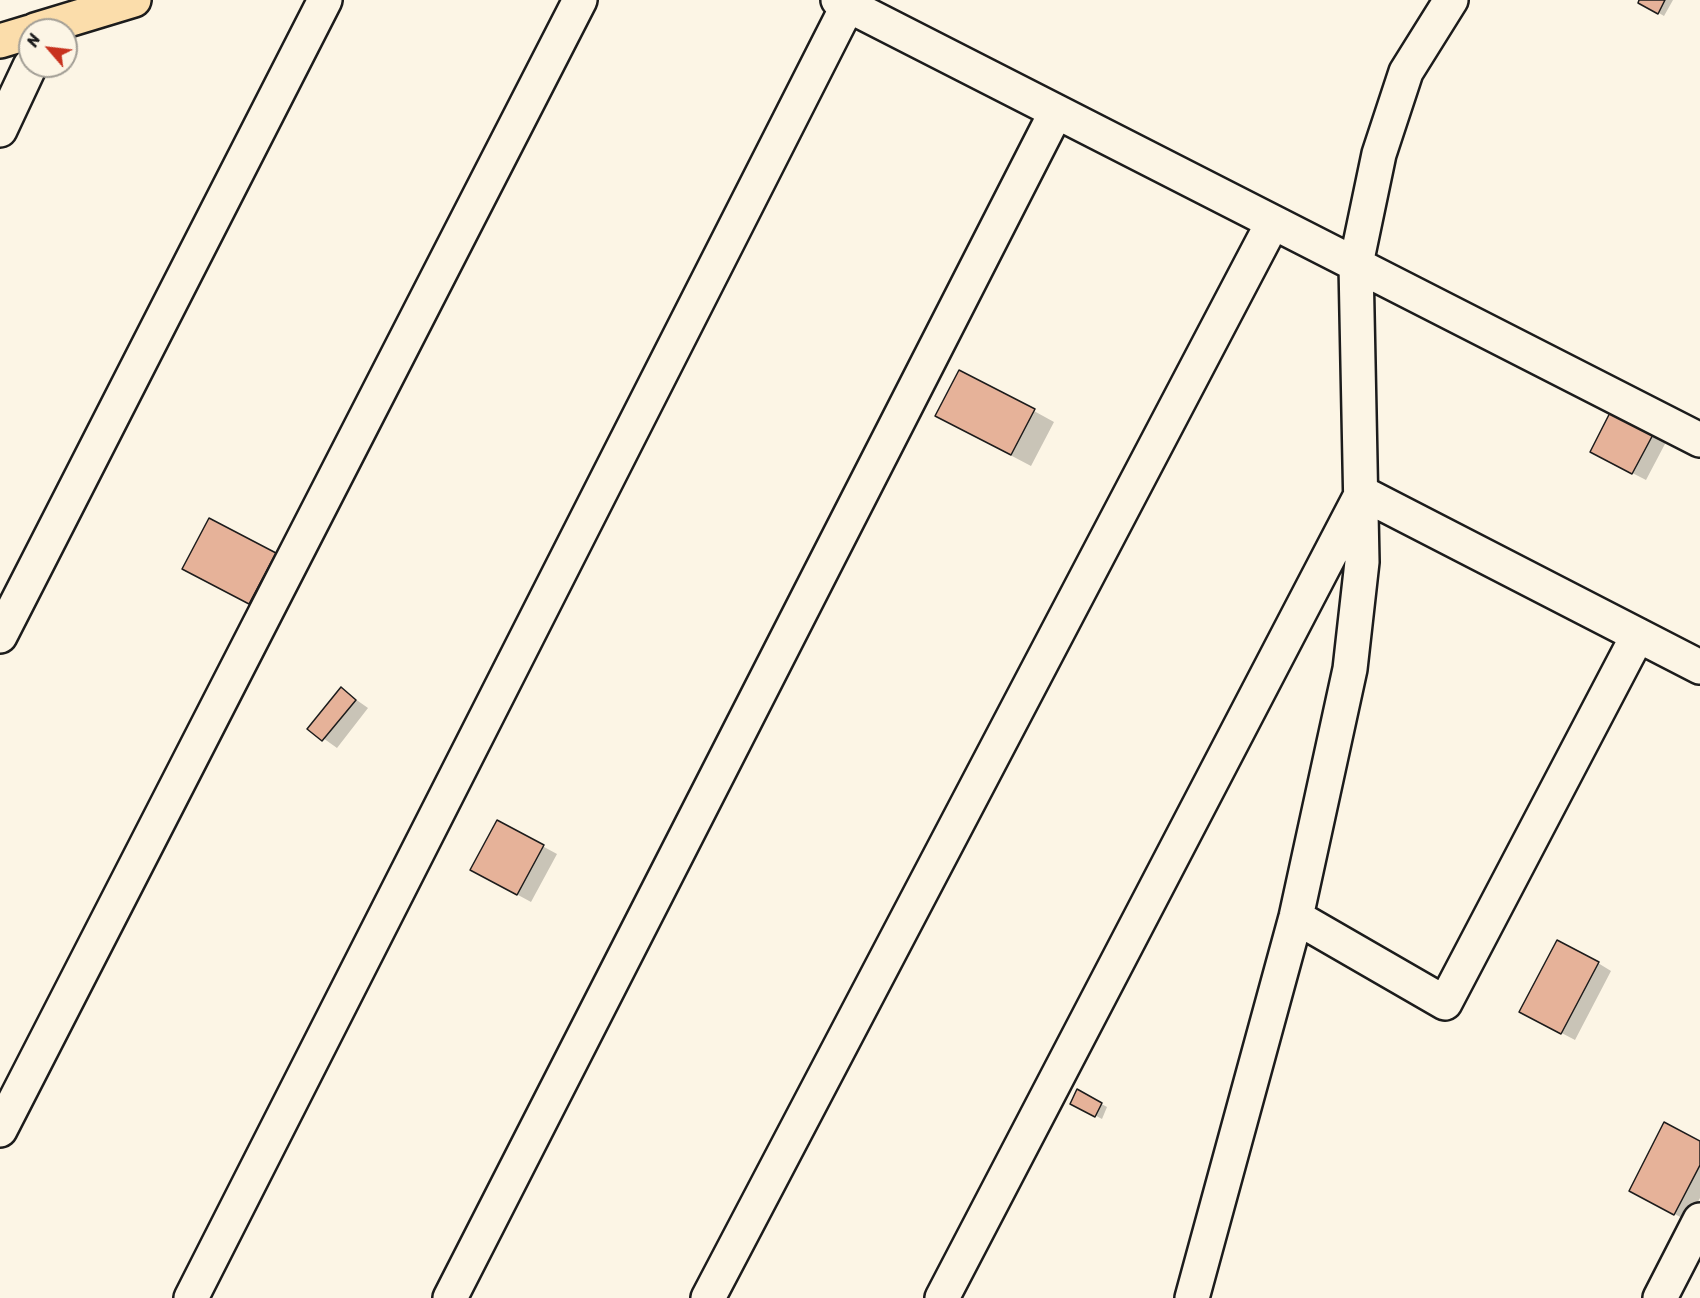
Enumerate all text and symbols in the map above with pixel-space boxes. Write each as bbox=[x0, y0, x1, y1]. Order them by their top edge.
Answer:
north arrow bbox=[18, 18, 78, 78]
text: N bbox=[18, 29, 49, 52]

